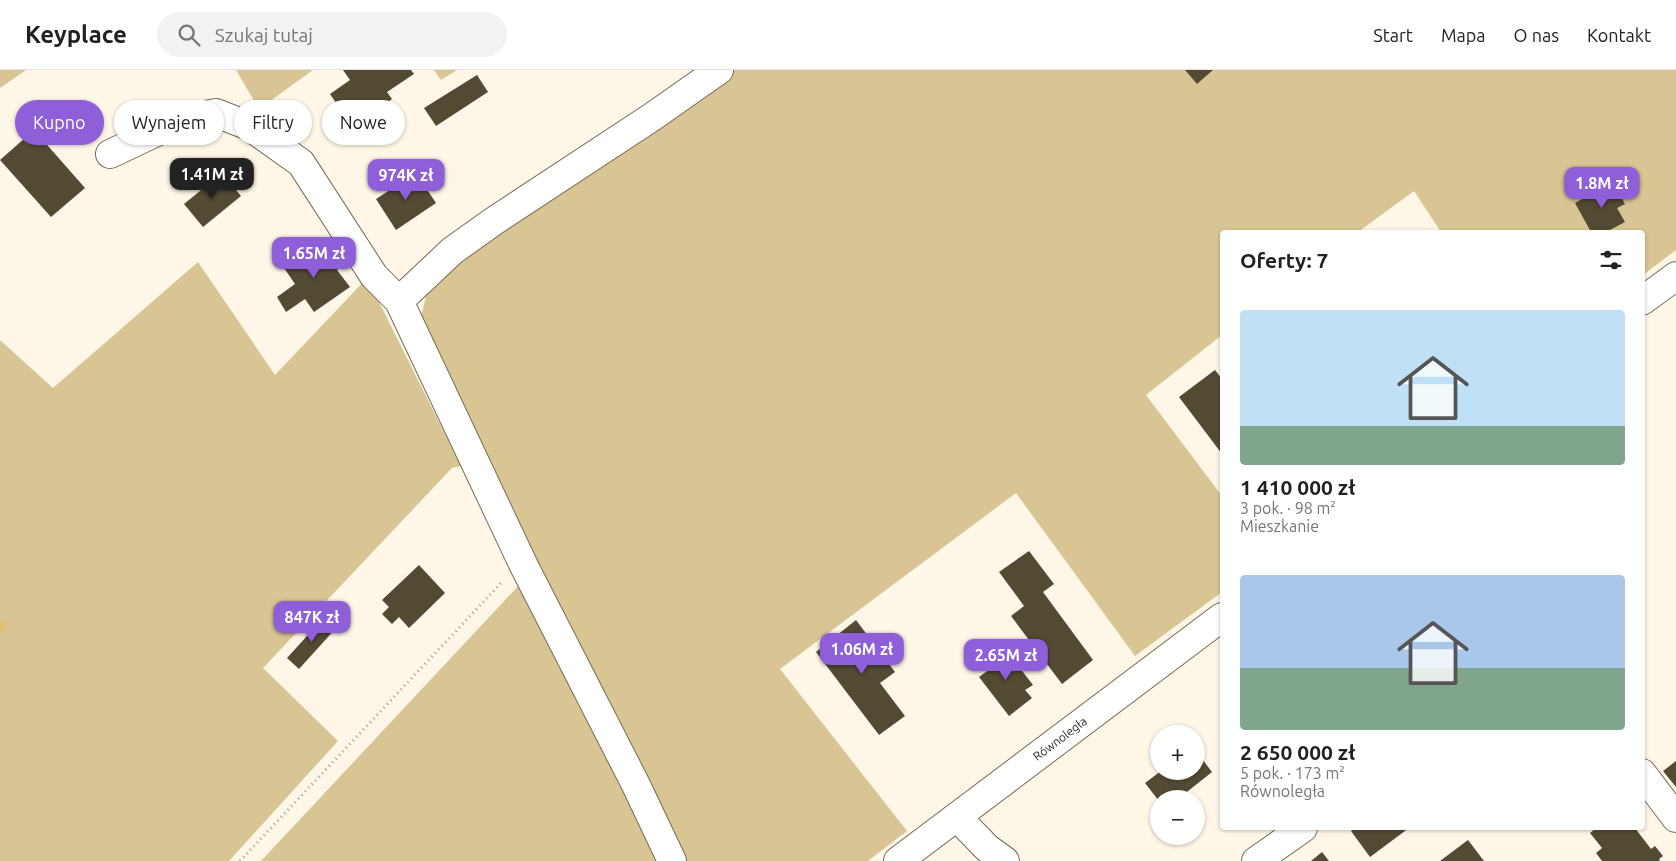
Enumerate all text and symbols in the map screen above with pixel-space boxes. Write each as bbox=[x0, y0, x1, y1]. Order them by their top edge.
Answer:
search box bbox=[157, 12, 507, 57]
text: Keyplace bbox=[25, 21, 127, 48]
icon: search bbox=[175, 21, 203, 49]
text: Szukaj tutaj bbox=[215, 24, 313, 46]
text: Start bbox=[1373, 25, 1413, 45]
text: Mapa bbox=[1441, 25, 1486, 45]
text: O nas bbox=[1514, 25, 1559, 45]
text: Kontakt bbox=[1587, 25, 1651, 45]
chip: Kupno bbox=[15, 100, 104, 145]
chip: Wynajem bbox=[114, 100, 224, 145]
chip: Filtry bbox=[234, 100, 312, 145]
chip: Nowe bbox=[322, 100, 405, 145]
pin: 1.41M zł bbox=[160, 158, 264, 200]
pin: 974K zł bbox=[360, 158, 452, 201]
text: 1.41M zł bbox=[181, 165, 243, 183]
text: 974K zł bbox=[379, 166, 433, 184]
pin: 1.8M zł bbox=[1556, 166, 1648, 209]
text: 1.8M zł bbox=[1575, 174, 1629, 192]
pin: 1.65M zł bbox=[262, 236, 366, 279]
text: 1.65M zł bbox=[283, 244, 345, 262]
icon: filters bbox=[1597, 246, 1625, 274]
text: Oferty: 7 bbox=[1240, 248, 1328, 272]
icon: home bbox=[1388, 343, 1478, 433]
text: 1 410 000 zł bbox=[1240, 475, 1355, 499]
text: 3 pok. · 98 m² bbox=[1240, 499, 1336, 517]
text: Mieszkanie bbox=[1240, 517, 1319, 535]
pin: 847K zł bbox=[266, 600, 358, 643]
text: 847K zł bbox=[285, 608, 339, 626]
icon: home bbox=[1388, 608, 1478, 698]
pin: 1.06M zł bbox=[810, 632, 914, 675]
pin: 2.65M zł bbox=[954, 638, 1058, 681]
text: 1.06M zł bbox=[831, 640, 893, 658]
text: 2.65M zł bbox=[975, 646, 1037, 664]
street label: Równoległa bbox=[1030, 714, 1089, 763]
map controls bbox=[1150, 725, 1205, 845]
button: + bbox=[1150, 725, 1205, 780]
text: 2 650 000 zł bbox=[1240, 740, 1355, 764]
text: 5 pok. · 173 m² bbox=[1240, 764, 1345, 782]
text: Równoległa bbox=[1240, 782, 1325, 800]
button: − bbox=[1150, 790, 1205, 845]

